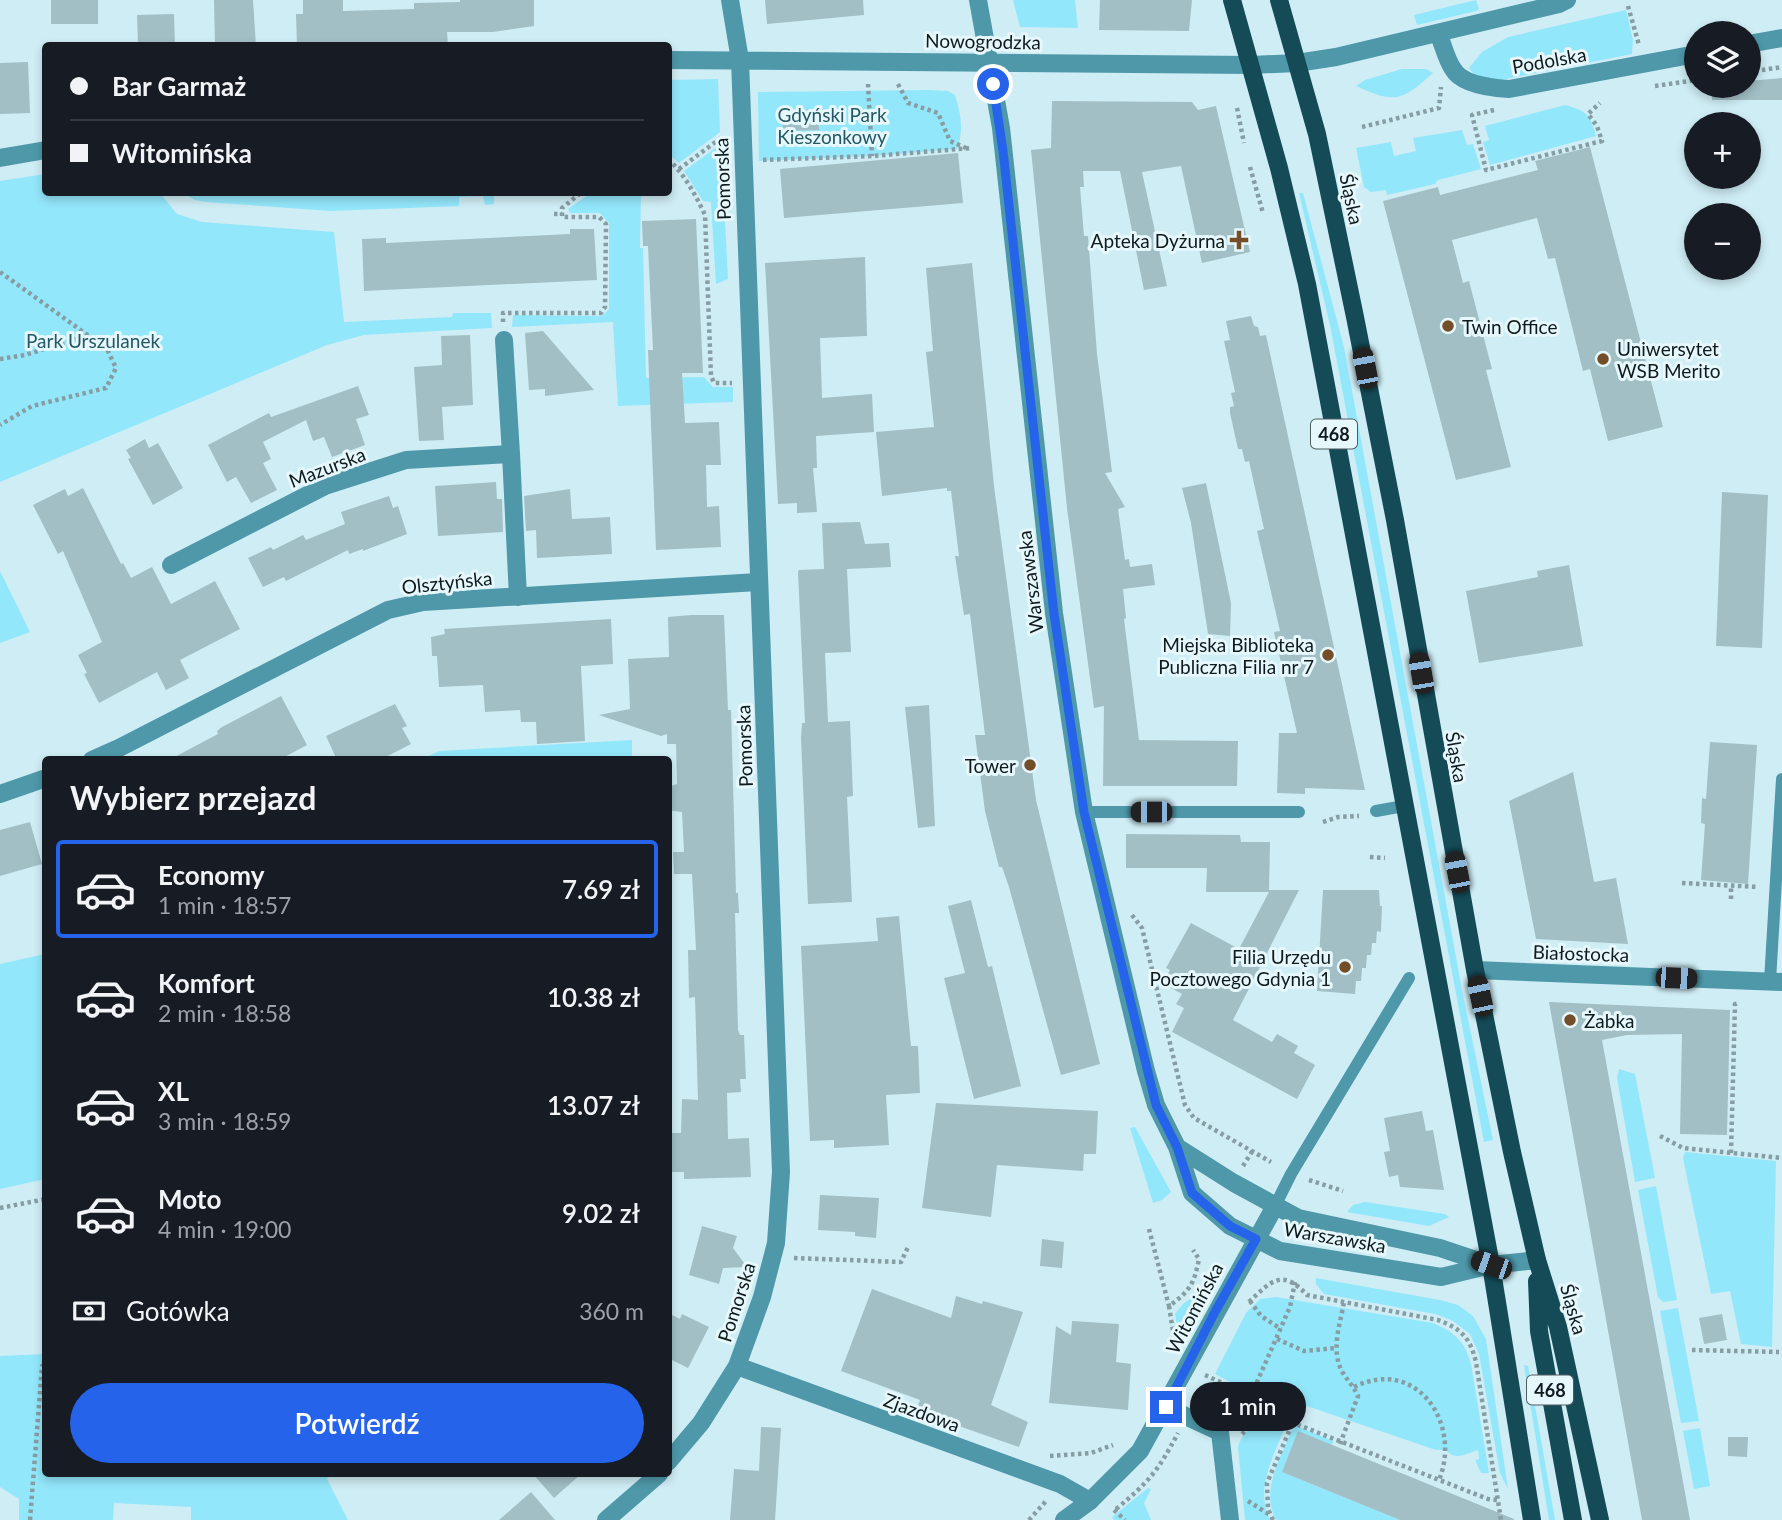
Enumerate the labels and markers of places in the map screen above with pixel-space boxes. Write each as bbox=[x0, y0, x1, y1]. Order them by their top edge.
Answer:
place label: Apteka Dyżurna bbox=[1091, 229, 1225, 252]
marker: Apteka Dyżurna bbox=[1231, 232, 1247, 248]
place label: Twin Office bbox=[1462, 315, 1557, 338]
marker: Twin Office bbox=[1440, 318, 1456, 334]
place label: Uniwersytet WSB Merito bbox=[1617, 337, 1720, 382]
marker: Uniwersytet WSB Merito bbox=[1595, 351, 1611, 367]
place label: Miejska Biblioteka Publiczna Filia nr 7 bbox=[1158, 633, 1314, 678]
marker: Miejska Biblioteka Publiczna Filia nr 7 bbox=[1320, 647, 1336, 663]
place label: Tower bbox=[965, 754, 1016, 777]
marker: Tower bbox=[1022, 757, 1038, 773]
place label: Filia Urzędu Pocztowego Gdynia 1 bbox=[1149, 945, 1331, 990]
marker: Filia Urzędu Pocztowego Gdynia 1 bbox=[1337, 959, 1353, 975]
place label: Żabka bbox=[1584, 1009, 1635, 1032]
marker: Żabka bbox=[1562, 1012, 1578, 1028]

